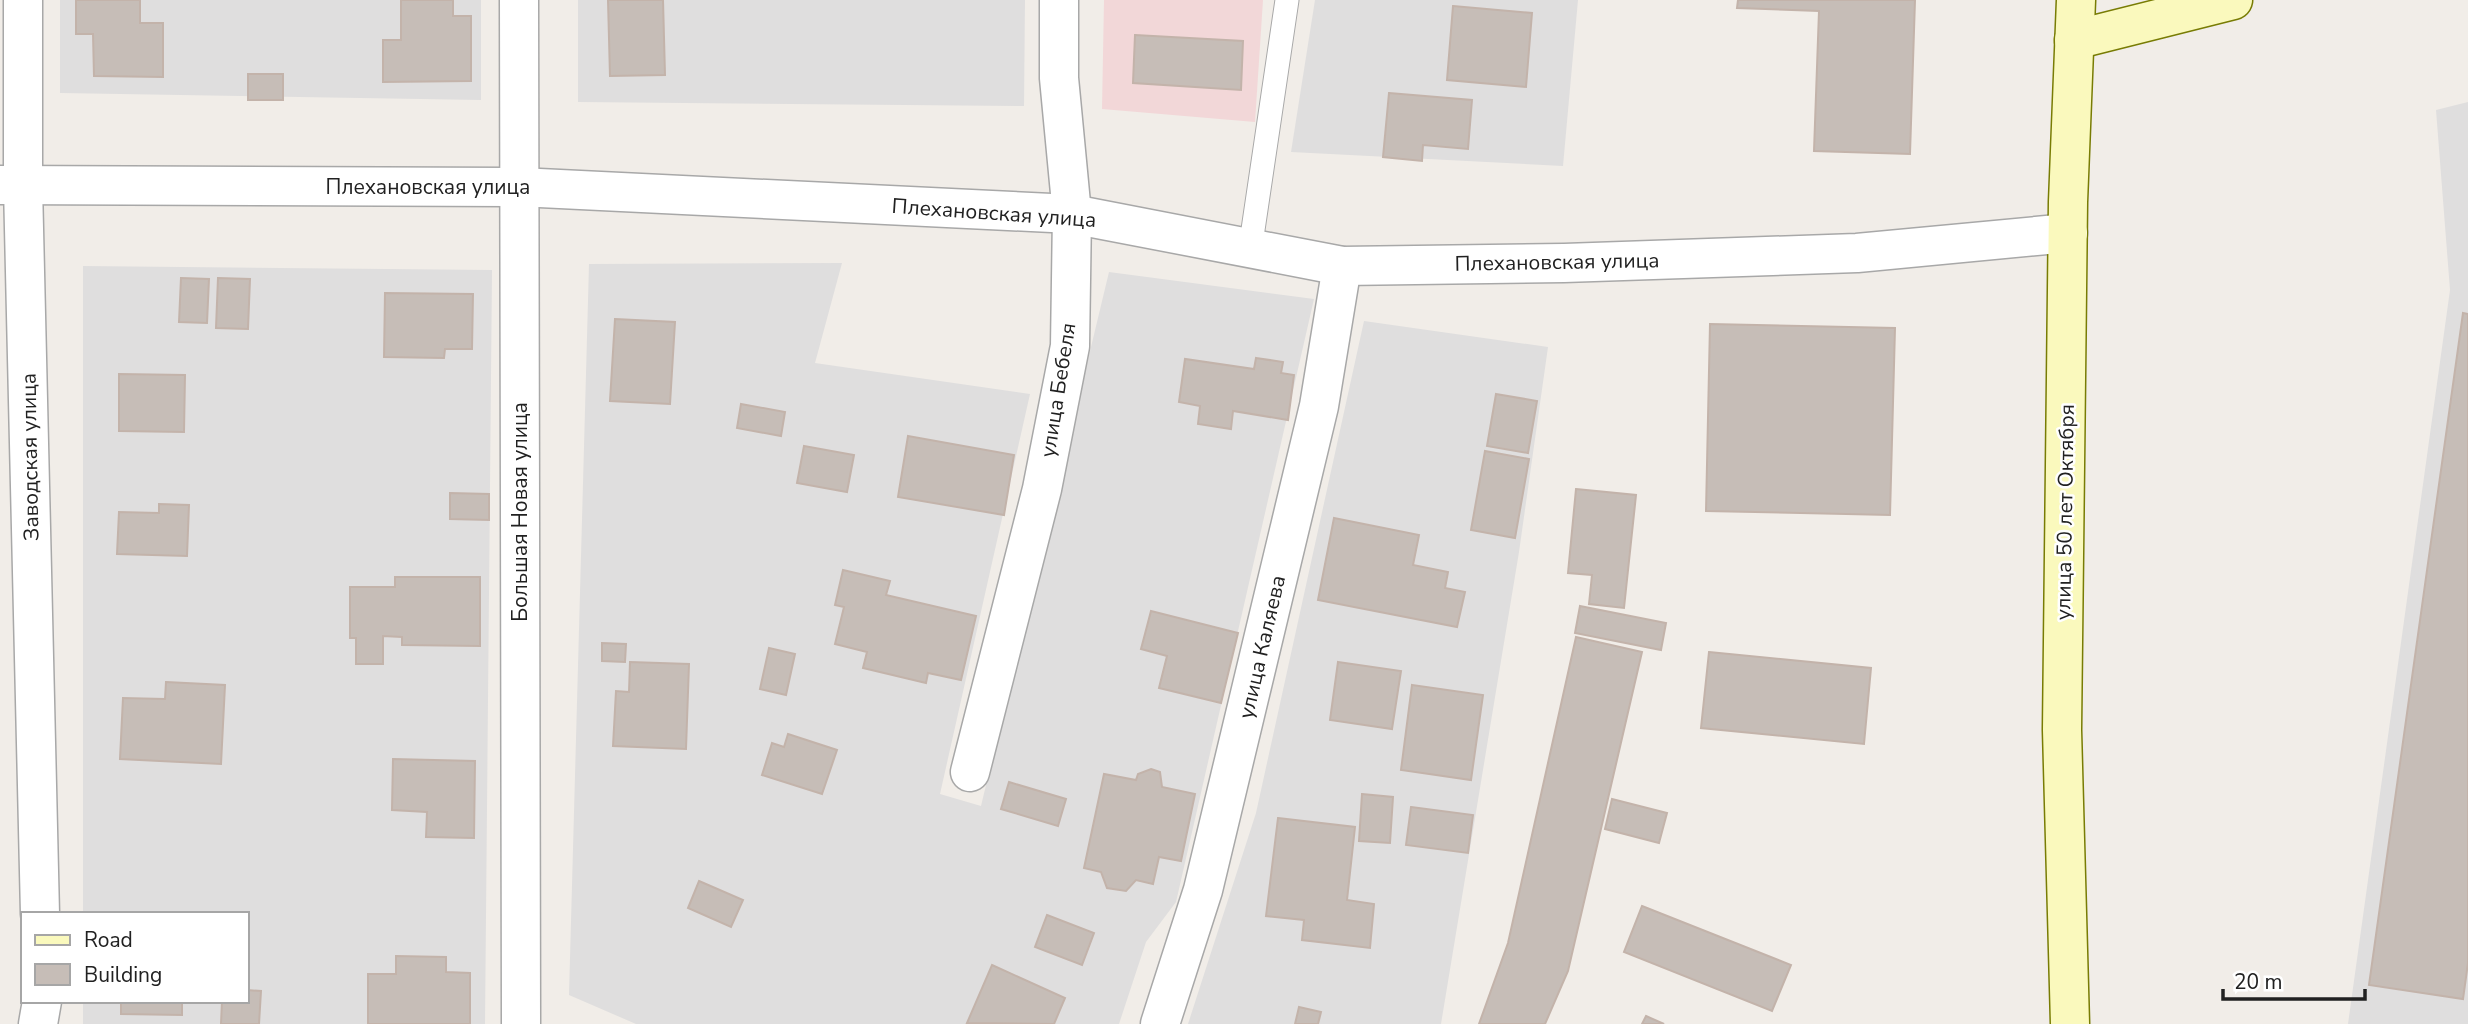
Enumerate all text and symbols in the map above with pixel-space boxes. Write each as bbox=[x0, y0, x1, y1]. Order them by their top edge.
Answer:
street label: Плехановская улица bbox=[326, 173, 530, 201]
street label: Плехановская улица bbox=[891, 192, 1097, 234]
street label: Плехановская улица bbox=[1454, 246, 1660, 278]
street label: улица Бебеля bbox=[1034, 321, 1082, 459]
street label: Заводская улица bbox=[15, 373, 45, 541]
street label: Большая Новая улица bbox=[506, 402, 534, 622]
street label: улица 50 лет Октября bbox=[2049, 404, 2081, 620]
street label: улица Каляева bbox=[1232, 573, 1292, 721]
legend bbox=[21, 912, 248, 1003]
text: Road bbox=[84, 926, 133, 954]
scale bar bbox=[2223, 958, 2365, 1002]
text: Building bbox=[84, 961, 162, 989]
text: 20 m bbox=[2234, 968, 2283, 996]

